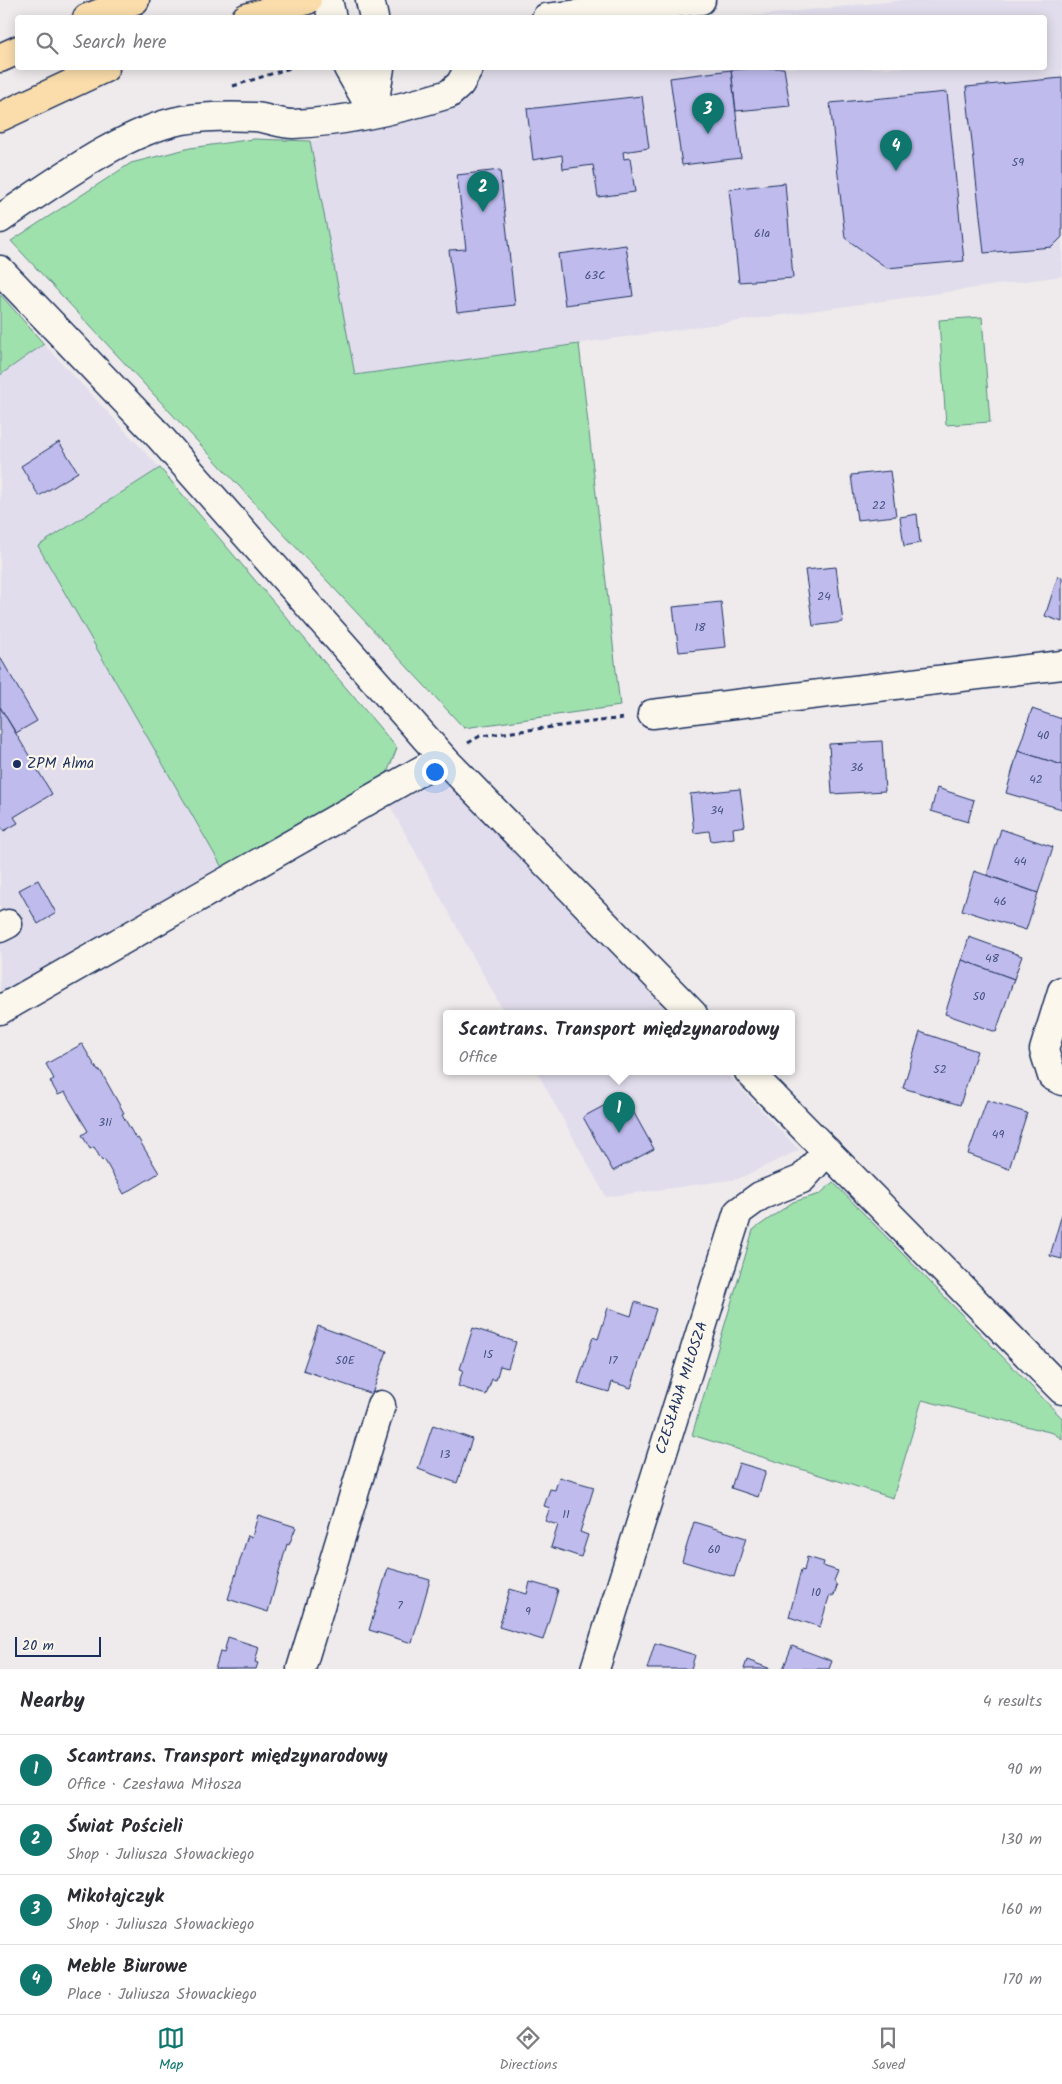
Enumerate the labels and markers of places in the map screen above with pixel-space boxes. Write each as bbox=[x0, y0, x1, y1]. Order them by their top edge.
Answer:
pin: 3 bbox=[692, 93, 724, 134]
pin: 4 bbox=[880, 130, 912, 171]
pin: 2 bbox=[467, 171, 499, 212]
place label: ZPM Alma bbox=[27, 752, 94, 776]
marker: ZPM Alma bbox=[11, 758, 23, 770]
pin: 1 bbox=[603, 1092, 635, 1133]

